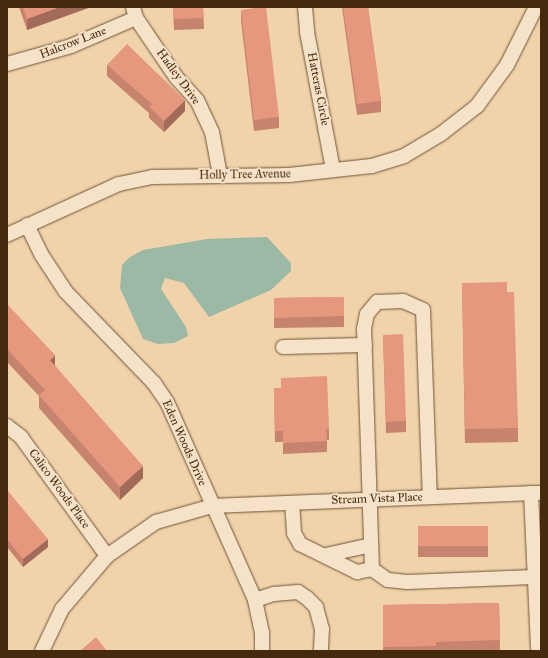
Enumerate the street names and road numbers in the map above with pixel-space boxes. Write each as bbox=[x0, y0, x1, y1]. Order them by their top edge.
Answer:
street label: Halcrow Lane bbox=[38, 24, 108, 62]
street label: Hadley Drive bbox=[153, 46, 203, 108]
street label: Hatteras Circle bbox=[304, 51, 332, 127]
street label: Holly Tree Avenue bbox=[199, 167, 291, 183]
street label: Eden Woods Drive bbox=[159, 398, 209, 488]
street label: Calico Woods Place bbox=[25, 446, 93, 532]
street label: Stream Vista Place bbox=[331, 490, 423, 508]

